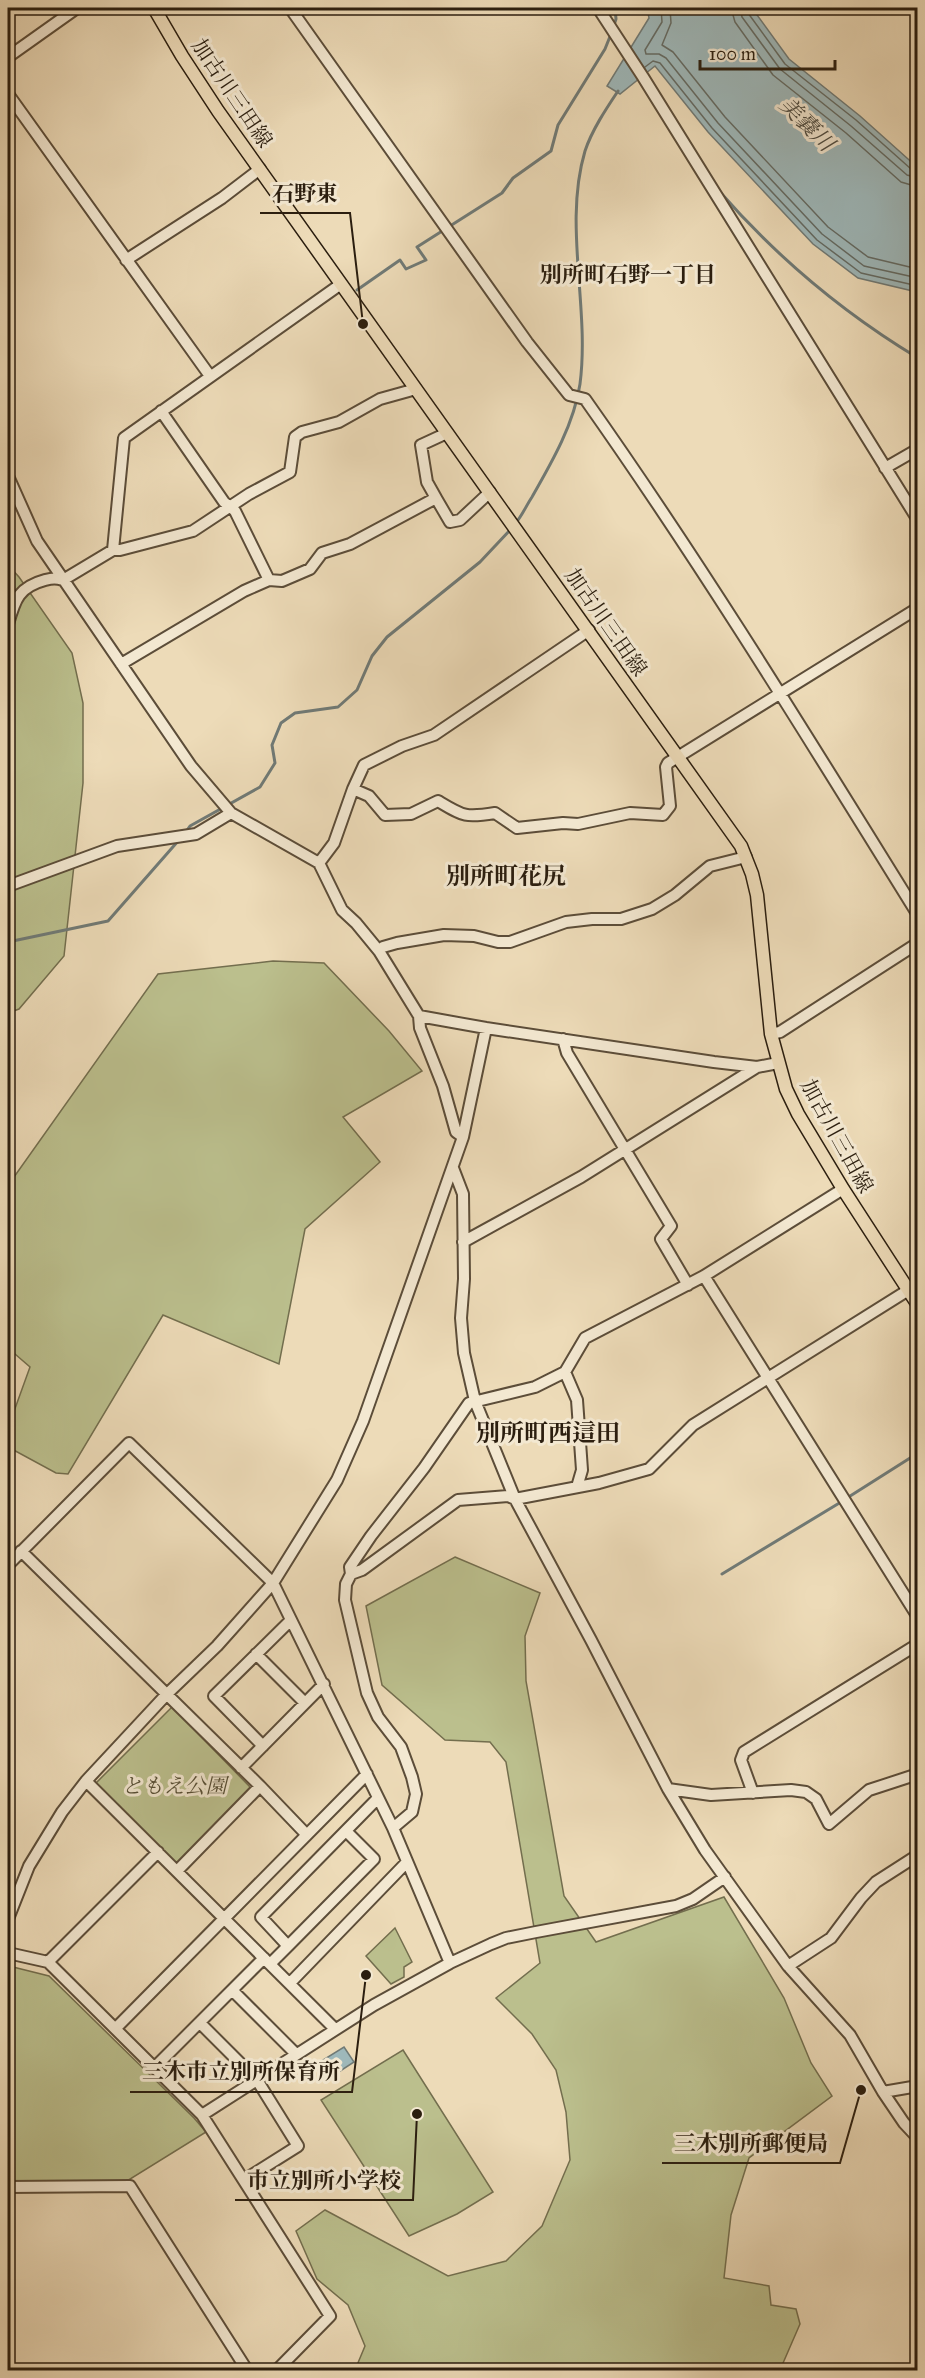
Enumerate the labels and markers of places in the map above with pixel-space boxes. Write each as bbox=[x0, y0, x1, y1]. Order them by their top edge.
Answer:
callout: 石野東 bbox=[260, 173, 350, 213]
callout: 三木市立別所保育所 bbox=[130, 2052, 352, 2092]
callout: 三木別所郵便局 bbox=[662, 2123, 840, 2163]
callout: 市立別所小学校 bbox=[235, 2160, 413, 2200]

